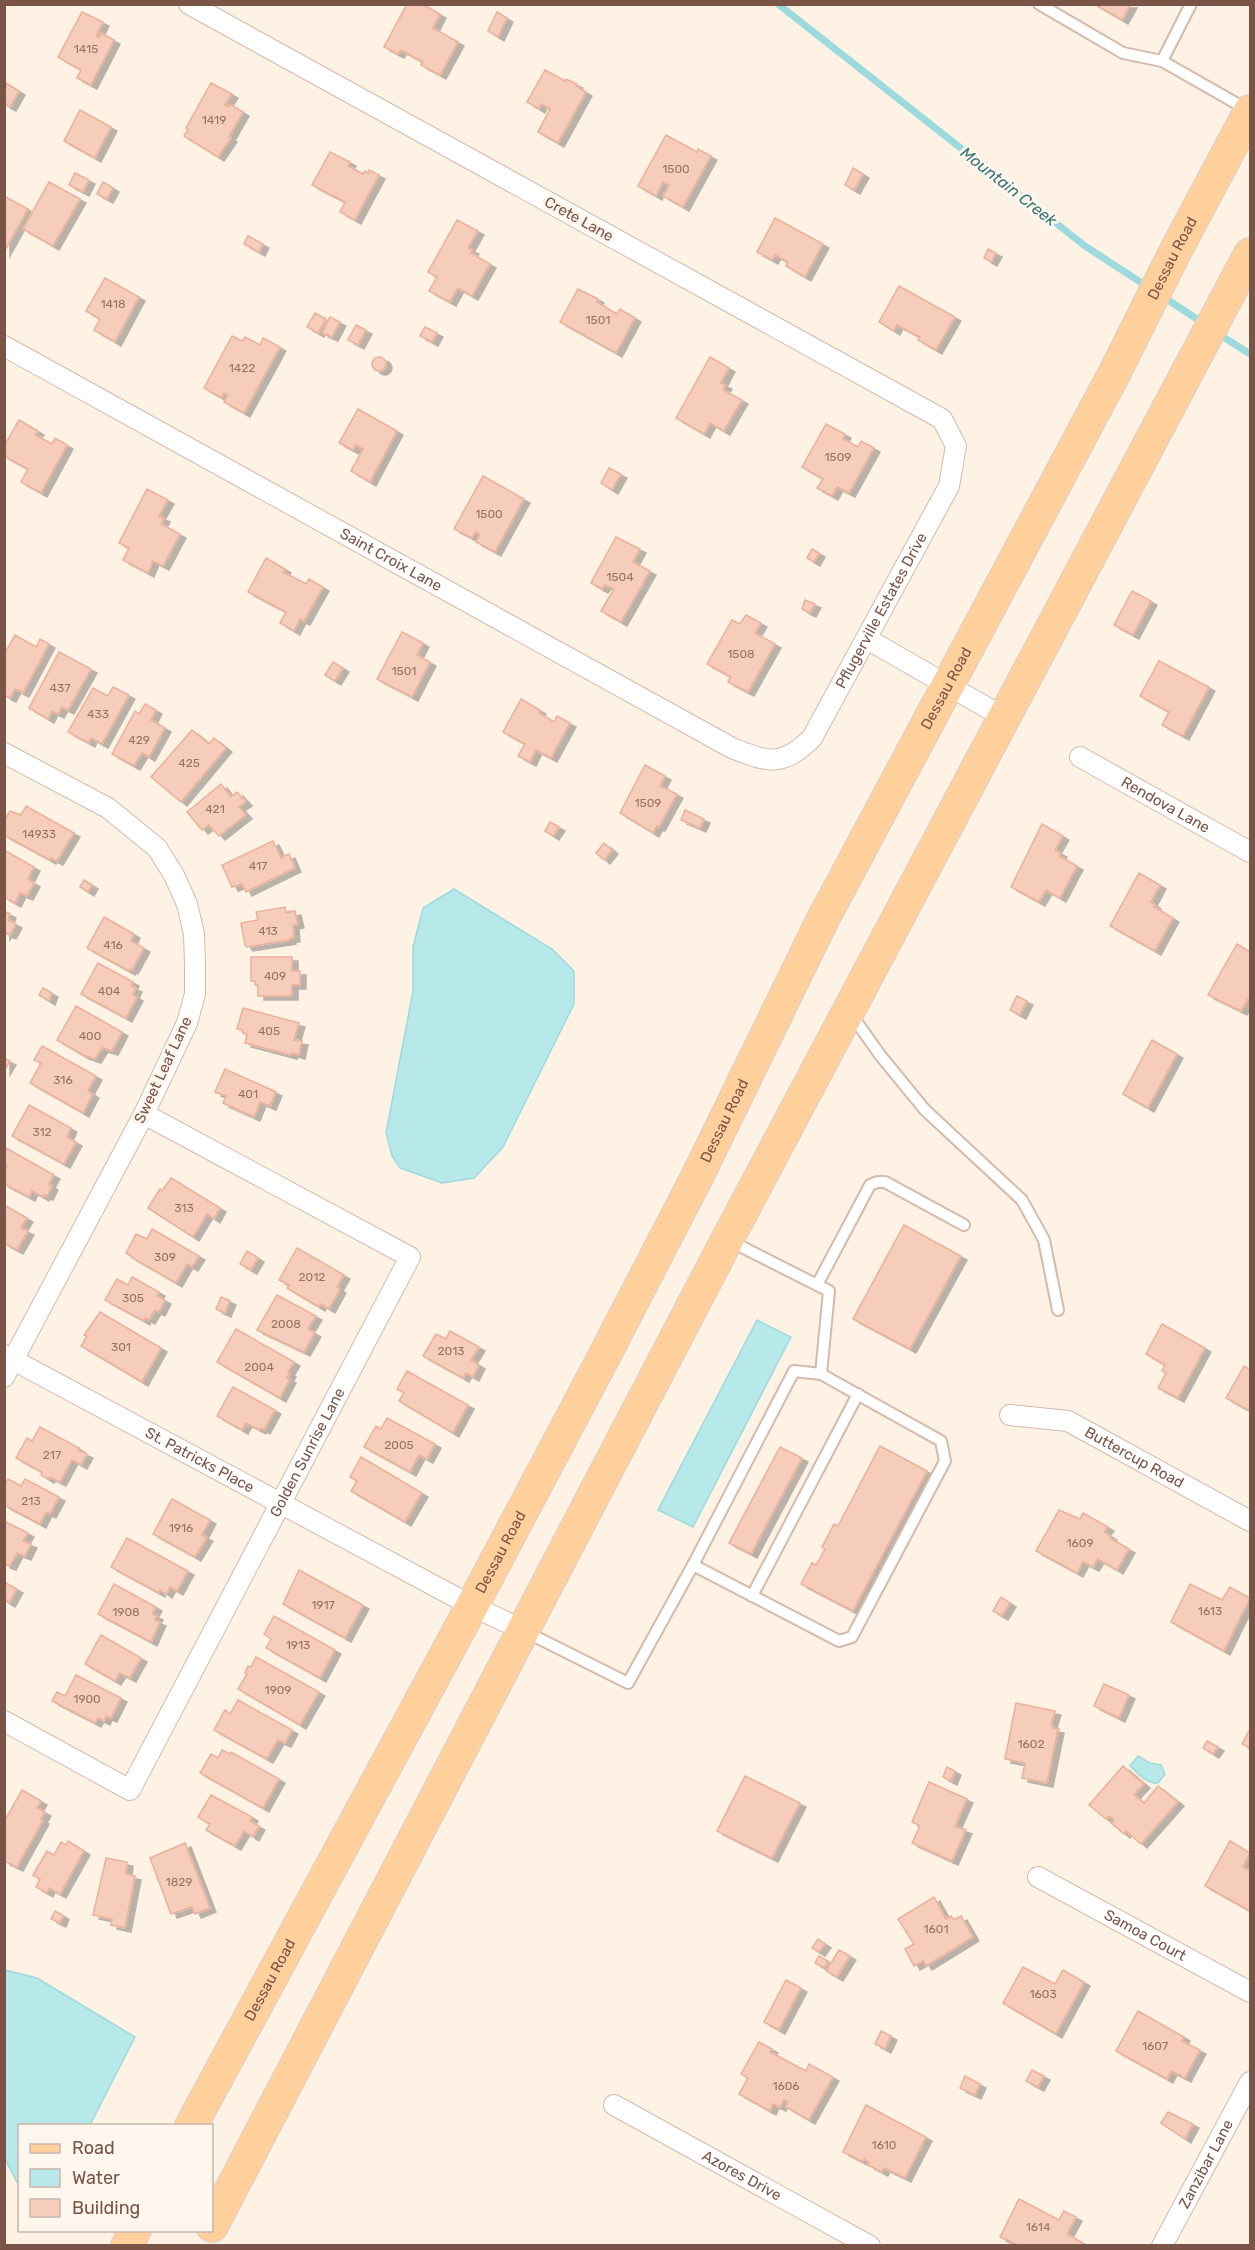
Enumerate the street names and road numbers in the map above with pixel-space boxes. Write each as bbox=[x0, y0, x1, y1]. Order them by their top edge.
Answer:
street label: Crete Lane bbox=[541, 193, 617, 245]
street label: Dessau Road bbox=[1144, 214, 1201, 303]
street label: Saint Croix Lane bbox=[337, 524, 445, 595]
street label: Pflugerville Estates Drive bbox=[832, 530, 931, 692]
street label: Dessau Road bbox=[917, 644, 975, 733]
street label: Rendova Lane bbox=[1118, 773, 1213, 837]
street label: Sweet Leaf Lane bbox=[130, 1014, 196, 1126]
street label: Dessau Road bbox=[696, 1076, 752, 1166]
street label: Golden Sunrise Lane bbox=[266, 1385, 349, 1520]
street label: St. Patricks Place bbox=[142, 1423, 257, 1496]
street label: Buttercup Road bbox=[1082, 1423, 1187, 1492]
street label: Dessau Road bbox=[471, 1508, 530, 1596]
street label: Samoa Court bbox=[1101, 1906, 1190, 1965]
street label: Dessau Road bbox=[240, 1936, 299, 2024]
street label: Zanzibar Lane bbox=[1175, 2117, 1237, 2212]
street label: Azores Drive bbox=[699, 2146, 785, 2204]

